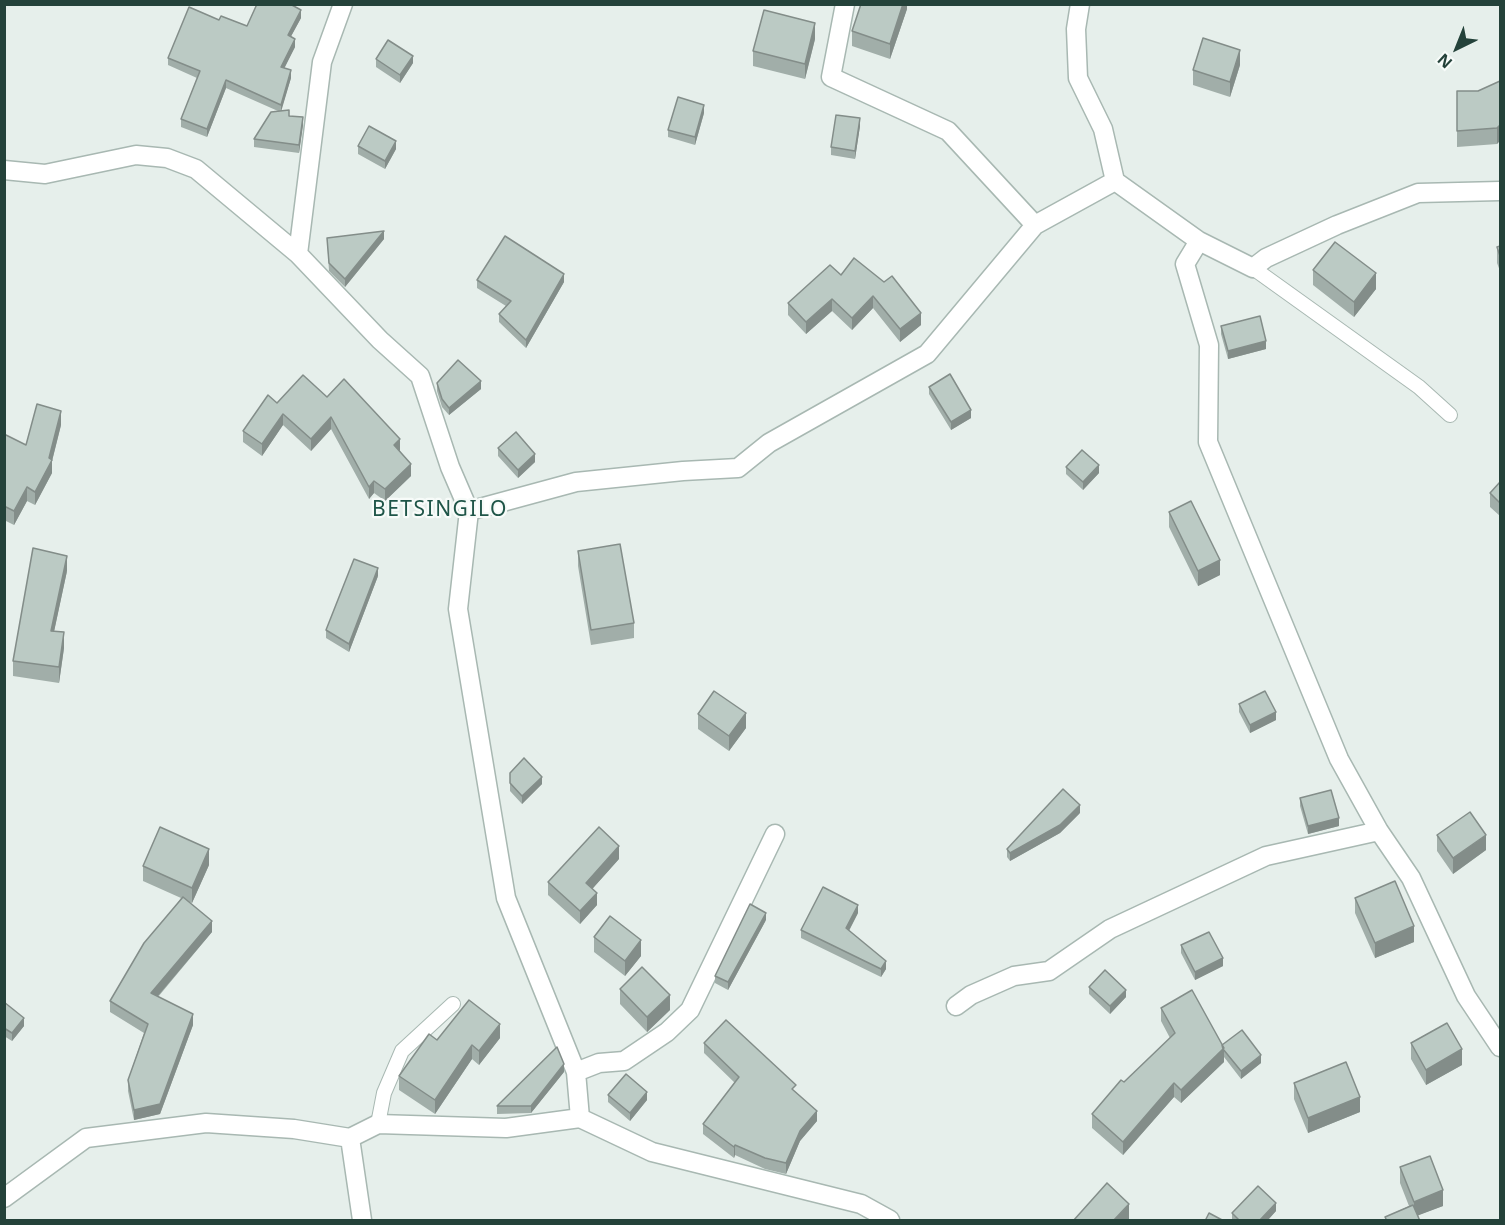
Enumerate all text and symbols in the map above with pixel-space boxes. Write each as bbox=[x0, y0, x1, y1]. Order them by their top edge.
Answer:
north arrow bbox=[1427, 18, 1487, 78]
text: N bbox=[1432, 49, 1457, 74]
district label: BETSINGILO bbox=[372, 497, 508, 523]

